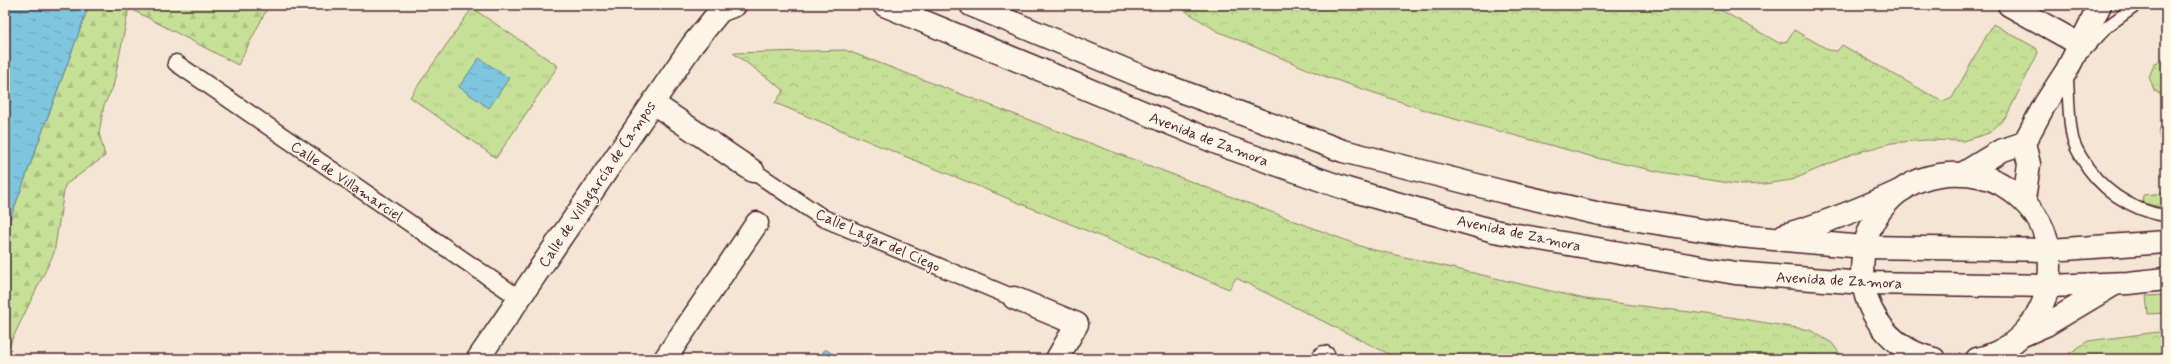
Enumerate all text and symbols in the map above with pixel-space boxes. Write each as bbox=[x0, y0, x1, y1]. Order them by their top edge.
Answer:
street label: Calle de Villagarcía de Campos bbox=[534, 97, 662, 272]
street label: Avenida de Zamora bbox=[1146, 108, 1271, 172]
street label: Calle de Villamarciel bbox=[286, 137, 407, 227]
street label: Calle Lagar del Ciego bbox=[812, 204, 943, 278]
street label: Avenida de Zamora bbox=[1455, 211, 1583, 257]
street label: Avenida de Zamora bbox=[1775, 268, 1903, 294]

